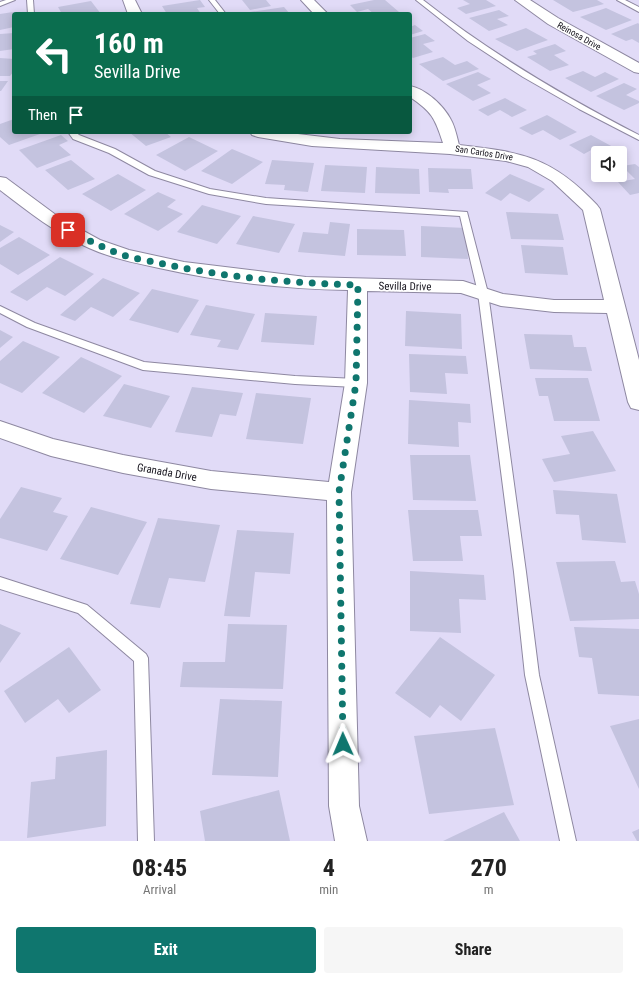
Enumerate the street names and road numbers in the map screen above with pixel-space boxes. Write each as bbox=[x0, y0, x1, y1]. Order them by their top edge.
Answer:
street label: Reinosa Drive bbox=[555, 20, 603, 52]
street label: San Carlos Drive bbox=[454, 144, 514, 162]
street label: Sevilla Drive bbox=[378, 280, 432, 293]
street label: Granada Drive bbox=[136, 461, 198, 484]

